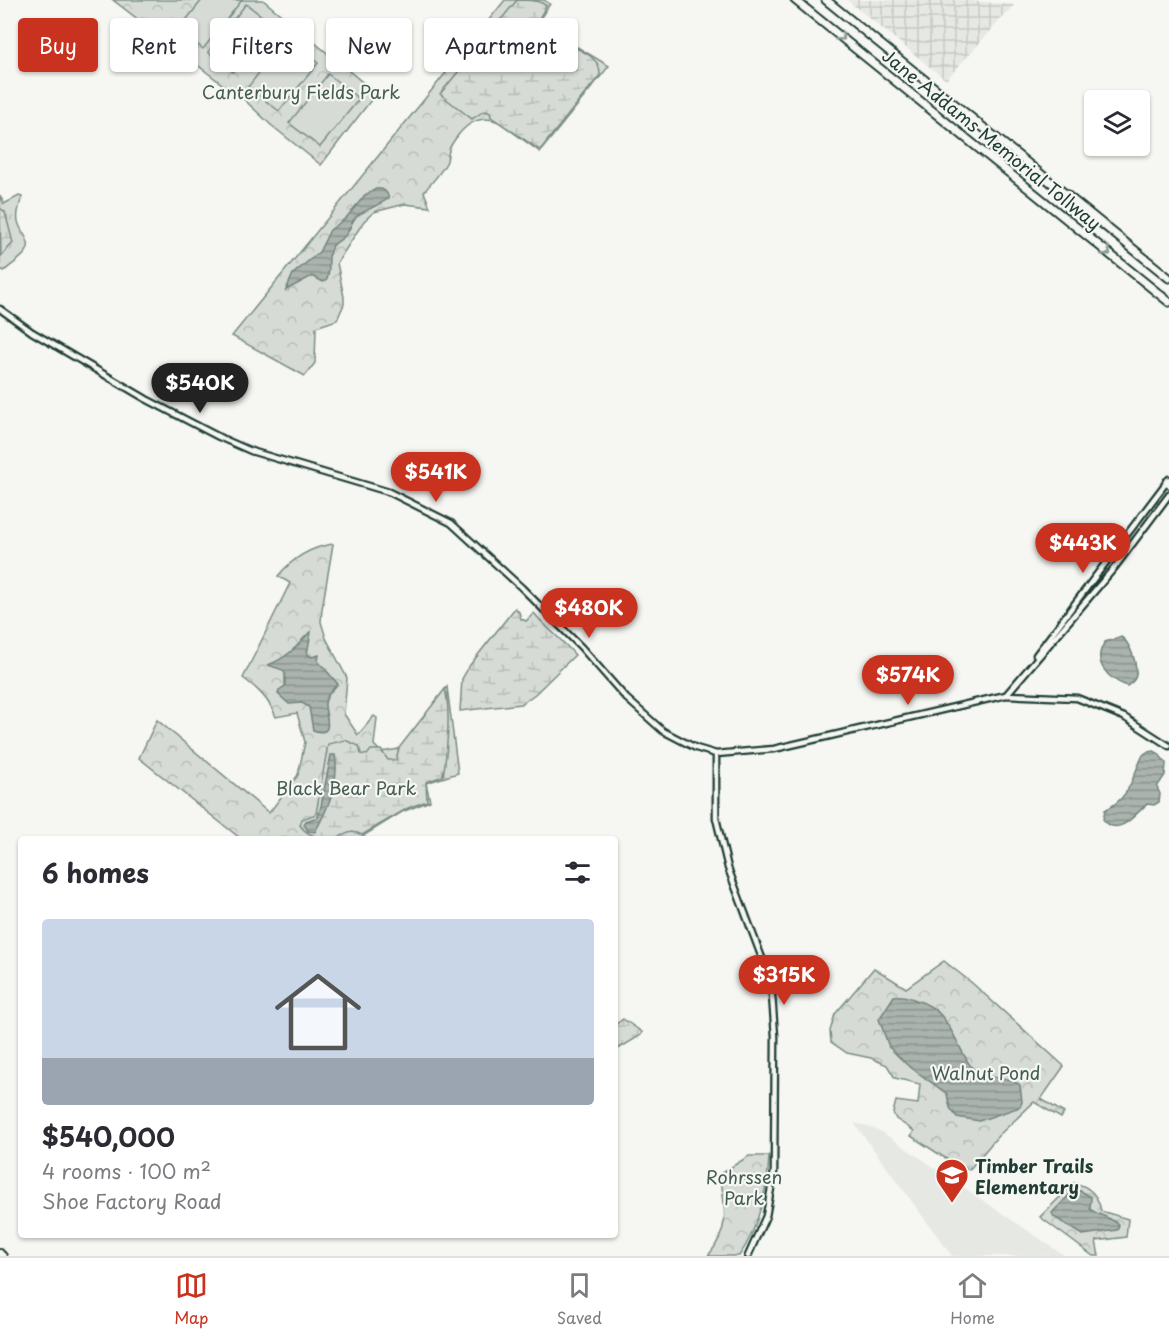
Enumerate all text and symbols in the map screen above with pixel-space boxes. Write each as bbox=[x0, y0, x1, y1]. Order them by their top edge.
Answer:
chip: Buy bbox=[18, 18, 98, 72]
chip: Rent bbox=[110, 18, 198, 72]
chip: Filters bbox=[210, 18, 314, 72]
chip: New bbox=[326, 18, 412, 72]
chip: Apartment bbox=[424, 18, 578, 72]
one-way arrow bbox=[834, 29, 845, 40]
street label: Jane Addams Memorial Tollway bbox=[877, 42, 1107, 236]
park label: Canterbury Fields Park bbox=[202, 78, 400, 105]
map controls bbox=[1084, 90, 1150, 156]
button: layers bbox=[1084, 90, 1150, 156]
one-way arrow bbox=[1100, 244, 1111, 255]
pin: $540K bbox=[158, 363, 242, 414]
text: $540K bbox=[165, 367, 235, 397]
pin: $541K bbox=[394, 452, 478, 503]
text: $541K bbox=[405, 456, 467, 486]
pin: $443K bbox=[1041, 523, 1125, 574]
text: $443K bbox=[1049, 527, 1117, 557]
pin: $480K bbox=[547, 588, 631, 639]
text: $480K bbox=[555, 592, 623, 622]
pin: $574K bbox=[866, 655, 950, 706]
text: $574K bbox=[876, 659, 940, 689]
park label: Black Bear Park bbox=[276, 774, 416, 801]
text: 6 homes bbox=[42, 853, 149, 892]
icon: filters bbox=[561, 856, 594, 889]
pin: $315K bbox=[742, 955, 826, 1006]
icon: home bbox=[264, 958, 372, 1066]
text: $315K bbox=[753, 959, 815, 989]
park label: Walnut Pond bbox=[932, 1059, 1040, 1086]
text: $540,000 bbox=[42, 1117, 175, 1156]
place label: Timber Trails Elementary bbox=[975, 1152, 1094, 1200]
text: 4 rooms · 100 m² bbox=[42, 1156, 211, 1186]
school or university icon: Timber Trails Elementary bbox=[934, 1157, 970, 1204]
park label: Rohrssen Park bbox=[706, 1163, 782, 1211]
text: Shoe Factory Road bbox=[42, 1186, 222, 1216]
tab: Map bbox=[174, 1269, 208, 1329]
tab: Saved bbox=[557, 1269, 602, 1329]
tab: Home bbox=[950, 1269, 995, 1329]

